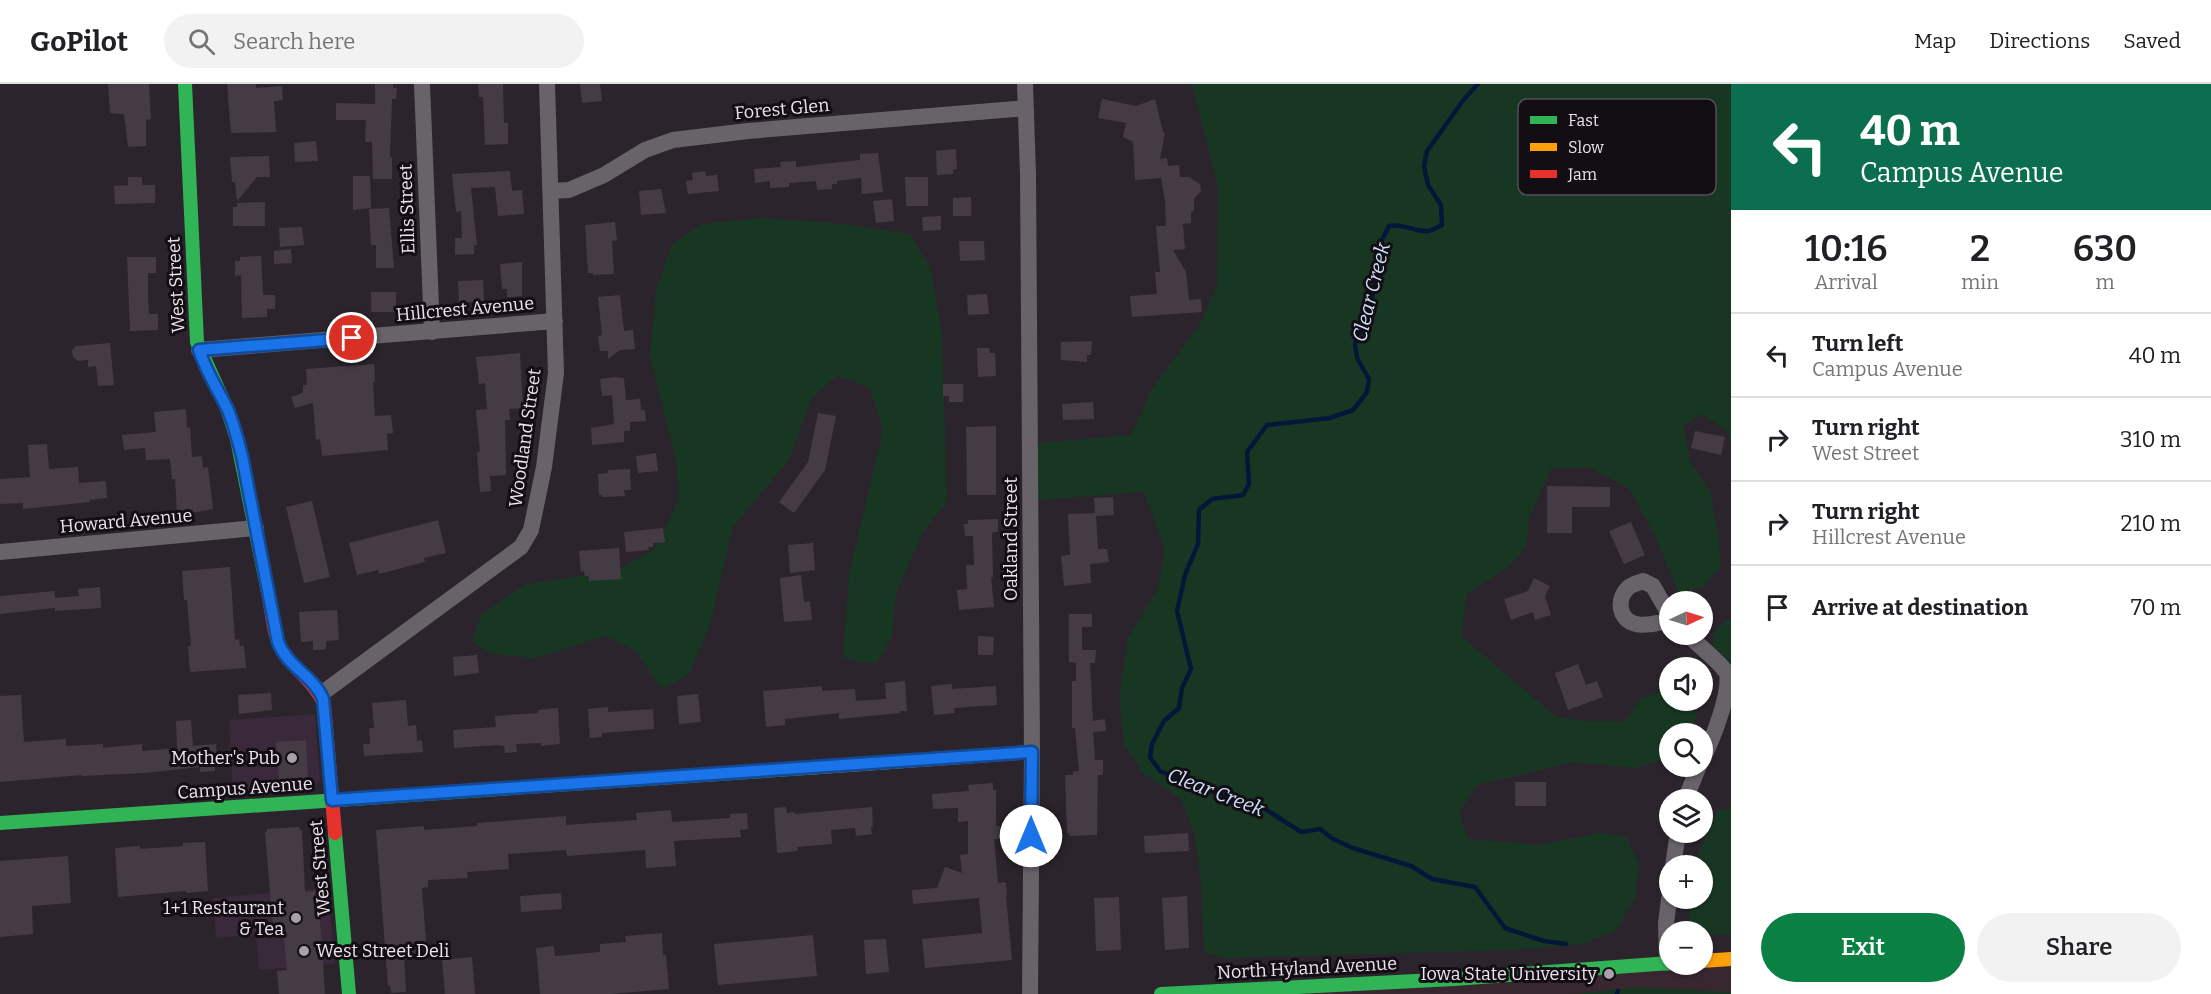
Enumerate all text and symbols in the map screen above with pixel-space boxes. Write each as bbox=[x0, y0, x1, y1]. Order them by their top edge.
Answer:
search box bbox=[164, 14, 584, 68]
text: GoPilot bbox=[30, 25, 128, 58]
icon: search bbox=[185, 25, 218, 58]
text: Search here bbox=[233, 28, 355, 55]
text: Map bbox=[1914, 28, 1956, 54]
text: Directions bbox=[1989, 28, 2090, 54]
text: Saved bbox=[2123, 28, 2181, 54]
street label: Forest Glen bbox=[734, 94, 831, 124]
legend bbox=[1518, 99, 1716, 195]
text: 40 m bbox=[1860, 106, 1960, 156]
icon: left bbox=[1761, 108, 1839, 186]
text: Fast bbox=[1568, 111, 1599, 130]
text: Slow bbox=[1568, 138, 1604, 157]
text: Campus Avenue bbox=[1860, 157, 2063, 189]
street label: Ellis Street bbox=[394, 163, 420, 254]
text: Jam bbox=[1567, 165, 1597, 184]
text: 10:16 bbox=[1805, 227, 1888, 271]
text: 2 bbox=[1970, 227, 1990, 271]
text: 630 bbox=[2073, 227, 2137, 271]
street label: West Street bbox=[162, 236, 190, 334]
water label: Clear Creek bbox=[1347, 240, 1395, 344]
text: Arrival bbox=[1814, 270, 1878, 294]
text: min bbox=[1961, 270, 1999, 294]
text: m bbox=[2095, 270, 2115, 294]
street label: Hillcrest Avenue bbox=[395, 292, 535, 326]
pin bbox=[326, 312, 377, 363]
icon: arrive bbox=[335, 321, 368, 354]
text: Turn left bbox=[1812, 330, 1904, 357]
icon: left bbox=[1761, 339, 1794, 372]
text: 40 m bbox=[2129, 342, 2181, 369]
text: Campus Avenue bbox=[1812, 357, 1963, 381]
street label: Woodland Street bbox=[504, 367, 546, 509]
text: Turn right bbox=[1812, 414, 1920, 441]
icon: right bbox=[1761, 423, 1794, 456]
text: 310 m bbox=[2120, 426, 2181, 453]
text: West Street bbox=[1812, 441, 1919, 465]
street label: Oakland Street bbox=[1000, 476, 1022, 601]
text: Turn right bbox=[1812, 498, 1920, 525]
street label: Howard Avenue bbox=[59, 504, 193, 538]
icon: right bbox=[1761, 507, 1794, 540]
text: 210 m bbox=[2121, 510, 2181, 537]
text: Hillcrest Avenue bbox=[1812, 525, 1966, 549]
north arrow bbox=[1659, 591, 1713, 645]
map controls bbox=[1659, 591, 1713, 975]
icon: arrive bbox=[1761, 591, 1794, 624]
text: Arrive at destination bbox=[1812, 594, 2028, 621]
text: 70 m bbox=[2131, 594, 2181, 621]
button: sound bbox=[1659, 657, 1713, 711]
button: search bbox=[1659, 723, 1713, 777]
place label: Mother's Pub bbox=[171, 747, 280, 769]
marker: Mother's Pub bbox=[285, 751, 299, 765]
water label: Clear Creek bbox=[1164, 763, 1268, 821]
street label: Campus Avenue bbox=[177, 772, 313, 804]
button: layers bbox=[1659, 789, 1713, 843]
position arrow bbox=[999, 804, 1063, 868]
street label: West Street bbox=[305, 818, 335, 917]
button: + bbox=[1659, 855, 1713, 909]
place label: 1+1 Restaurant & Tea bbox=[163, 897, 284, 940]
marker: 1+1 Restaurant & Tea bbox=[289, 911, 303, 925]
button: Exit bbox=[1761, 913, 1965, 982]
button: Share bbox=[1977, 913, 2181, 982]
button: − bbox=[1659, 921, 1713, 975]
place label: West Street Deli bbox=[316, 940, 449, 962]
marker: West Street Deli bbox=[297, 944, 311, 958]
street label: North Hyland Avenue bbox=[1216, 952, 1398, 984]
place label: Iowa State University bbox=[1421, 963, 1597, 985]
marker: Iowa State University bbox=[1602, 967, 1616, 981]

